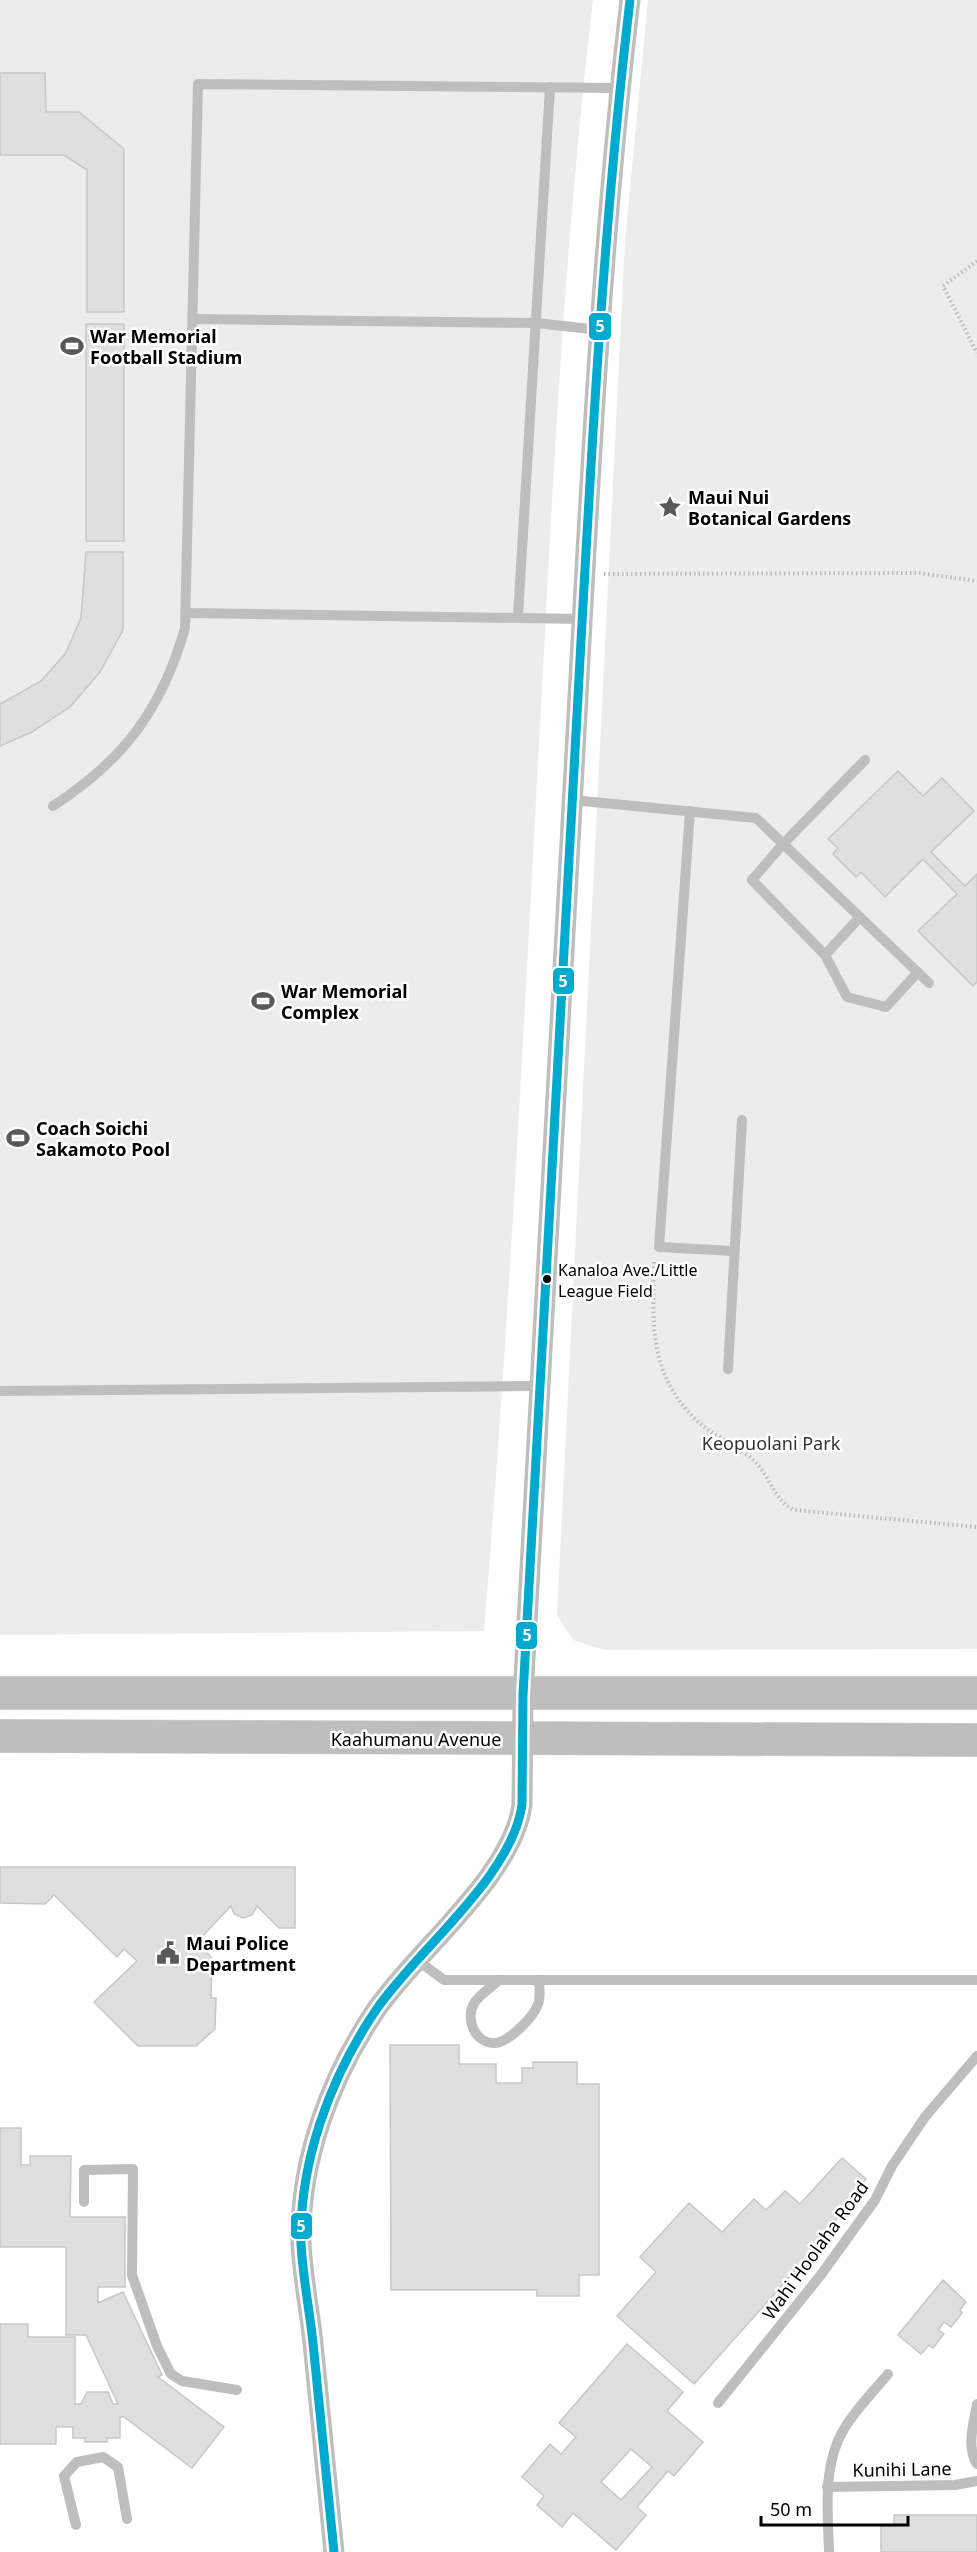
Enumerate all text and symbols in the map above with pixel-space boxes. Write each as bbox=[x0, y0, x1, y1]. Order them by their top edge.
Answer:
line badge: 5 bbox=[588, 312, 612, 341]
text: 5 bbox=[595, 315, 605, 337]
place label: War Memorial Football Stadium bbox=[90, 324, 242, 369]
sports icon: War Memorial Football Stadium bbox=[59, 333, 85, 359]
place label: Maui Nui Botanical Gardens bbox=[688, 485, 851, 530]
place icon: Maui Nui Botanical Gardens bbox=[657, 494, 683, 520]
line badge: 5 bbox=[552, 967, 575, 995]
text: 5 bbox=[558, 970, 568, 992]
place label: War Memorial Complex bbox=[281, 979, 408, 1024]
sports icon: War Memorial Complex bbox=[250, 988, 276, 1014]
place label: Coach Soichi Sakamoto Pool bbox=[36, 1116, 170, 1161]
sports icon: Coach Soichi Sakamoto Pool bbox=[5, 1125, 31, 1151]
place label: Kanaloa Ave./Little League Field bbox=[558, 1259, 698, 1302]
marker: Kanaloa Ave./Little League Field bbox=[541, 1273, 553, 1285]
park label: Keopuolani Park bbox=[702, 1431, 841, 1455]
line badge: 5 bbox=[515, 1621, 538, 1650]
text: 5 bbox=[522, 1624, 532, 1646]
street label: Kaahumanu Avenue bbox=[331, 1727, 501, 1751]
place label: Maui Police Department bbox=[186, 1931, 296, 1976]
public building icon: Maui Police Department bbox=[155, 1940, 181, 1966]
street label: Wahi Hoolaha Road bbox=[757, 2176, 873, 2324]
line badge: 5 bbox=[290, 2212, 313, 2240]
text: 5 bbox=[296, 2215, 306, 2237]
street label: Kunihi Lane bbox=[852, 2456, 952, 2482]
scale bar bbox=[761, 2489, 908, 2527]
text: 50 m bbox=[770, 2497, 812, 2521]

